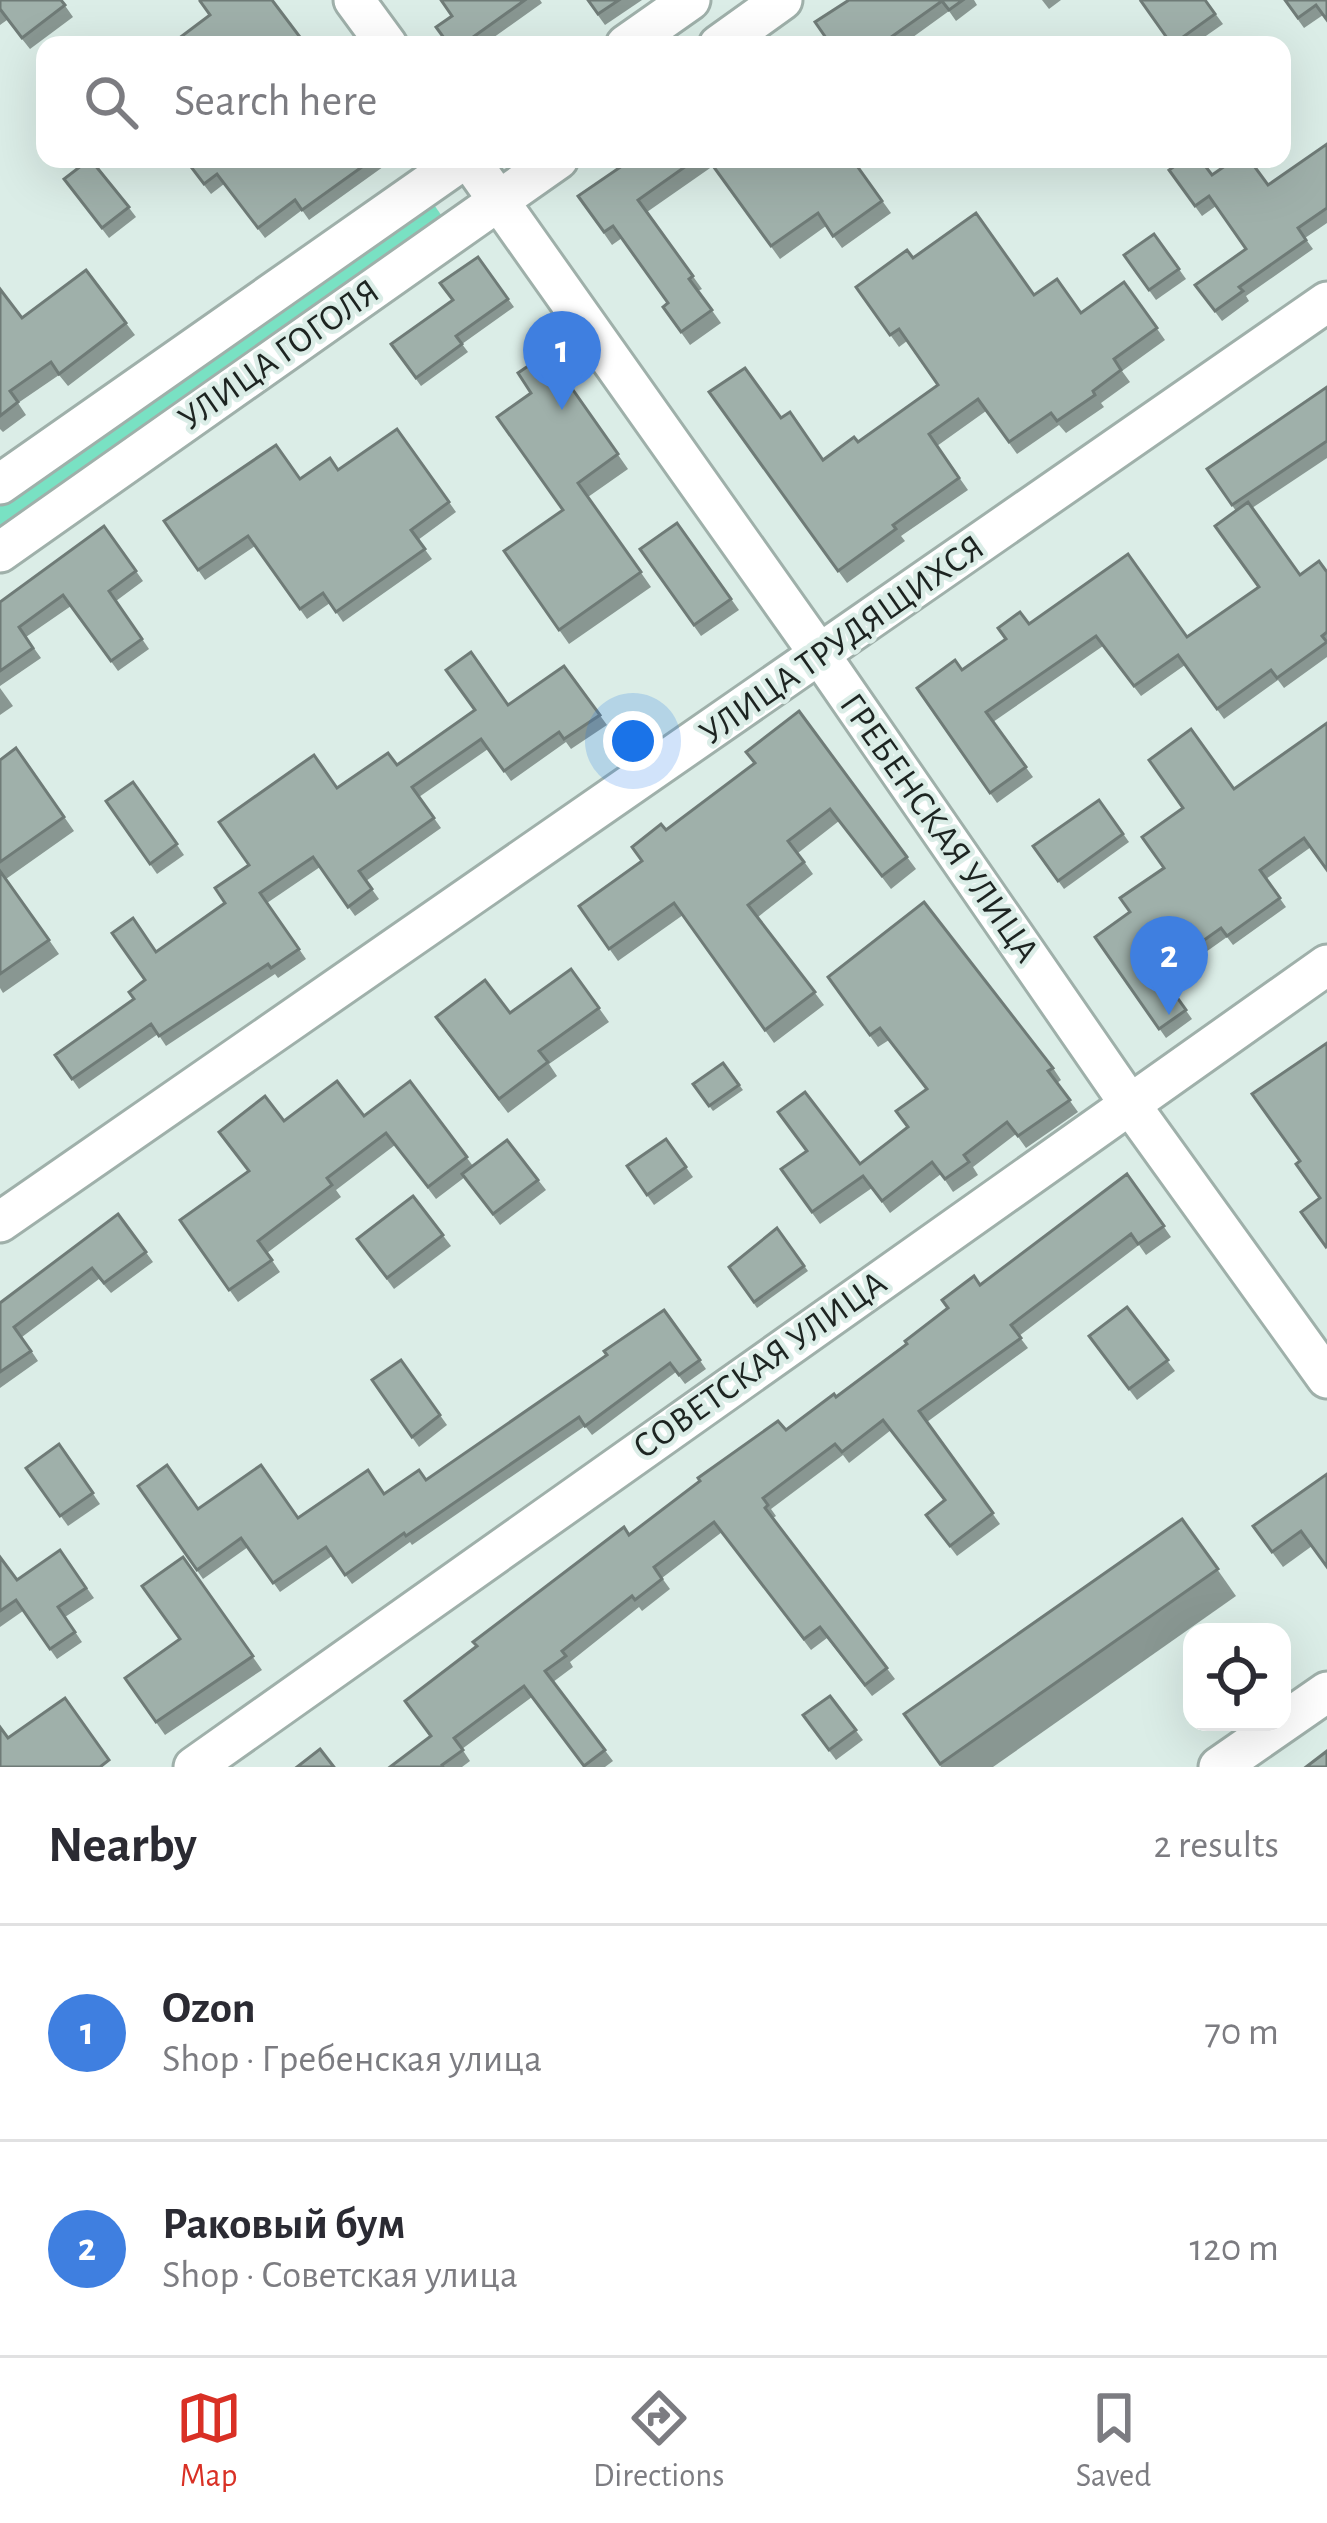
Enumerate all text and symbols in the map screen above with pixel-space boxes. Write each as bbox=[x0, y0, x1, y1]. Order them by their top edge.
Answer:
search box bbox=[36, 36, 1291, 168]
icon: search bbox=[78, 69, 144, 135]
text: Search here bbox=[174, 79, 377, 124]
street label: УЛИЦА ГОГОЛЯ bbox=[172, 273, 386, 437]
pin: 1 bbox=[523, 311, 601, 410]
street label: УЛИЦА ТРУДЯЩИХСЯ bbox=[693, 528, 991, 752]
street label: ГРЕБЕНСКАЯ УЛИЦА bbox=[833, 687, 1045, 969]
your location bbox=[603, 711, 663, 771]
pin: 2 bbox=[1130, 916, 1208, 1015]
street label: СОВЕТСКАЯ УЛИЦА bbox=[627, 1264, 893, 1466]
map controls bbox=[1183, 1623, 1291, 1731]
button: locate bbox=[1183, 1623, 1291, 1731]
text: Nearby bbox=[48, 1820, 197, 1871]
text: 2 results bbox=[1153, 1826, 1279, 1865]
text: Ozon bbox=[162, 1986, 255, 2031]
text: 1 bbox=[80, 2013, 94, 2052]
text: 70 m bbox=[1205, 2013, 1279, 2052]
text: Shop · Гребенская улица bbox=[162, 2040, 542, 2079]
text: Раковый бум bbox=[162, 2202, 406, 2247]
text: 2 bbox=[78, 2229, 96, 2268]
text: 120 m bbox=[1190, 2229, 1279, 2268]
text: Shop · Советская улица bbox=[162, 2256, 518, 2295]
tab: Map bbox=[176, 2385, 242, 2497]
tab: Directions bbox=[593, 2385, 724, 2497]
tab: Saved bbox=[1076, 2385, 1151, 2497]

